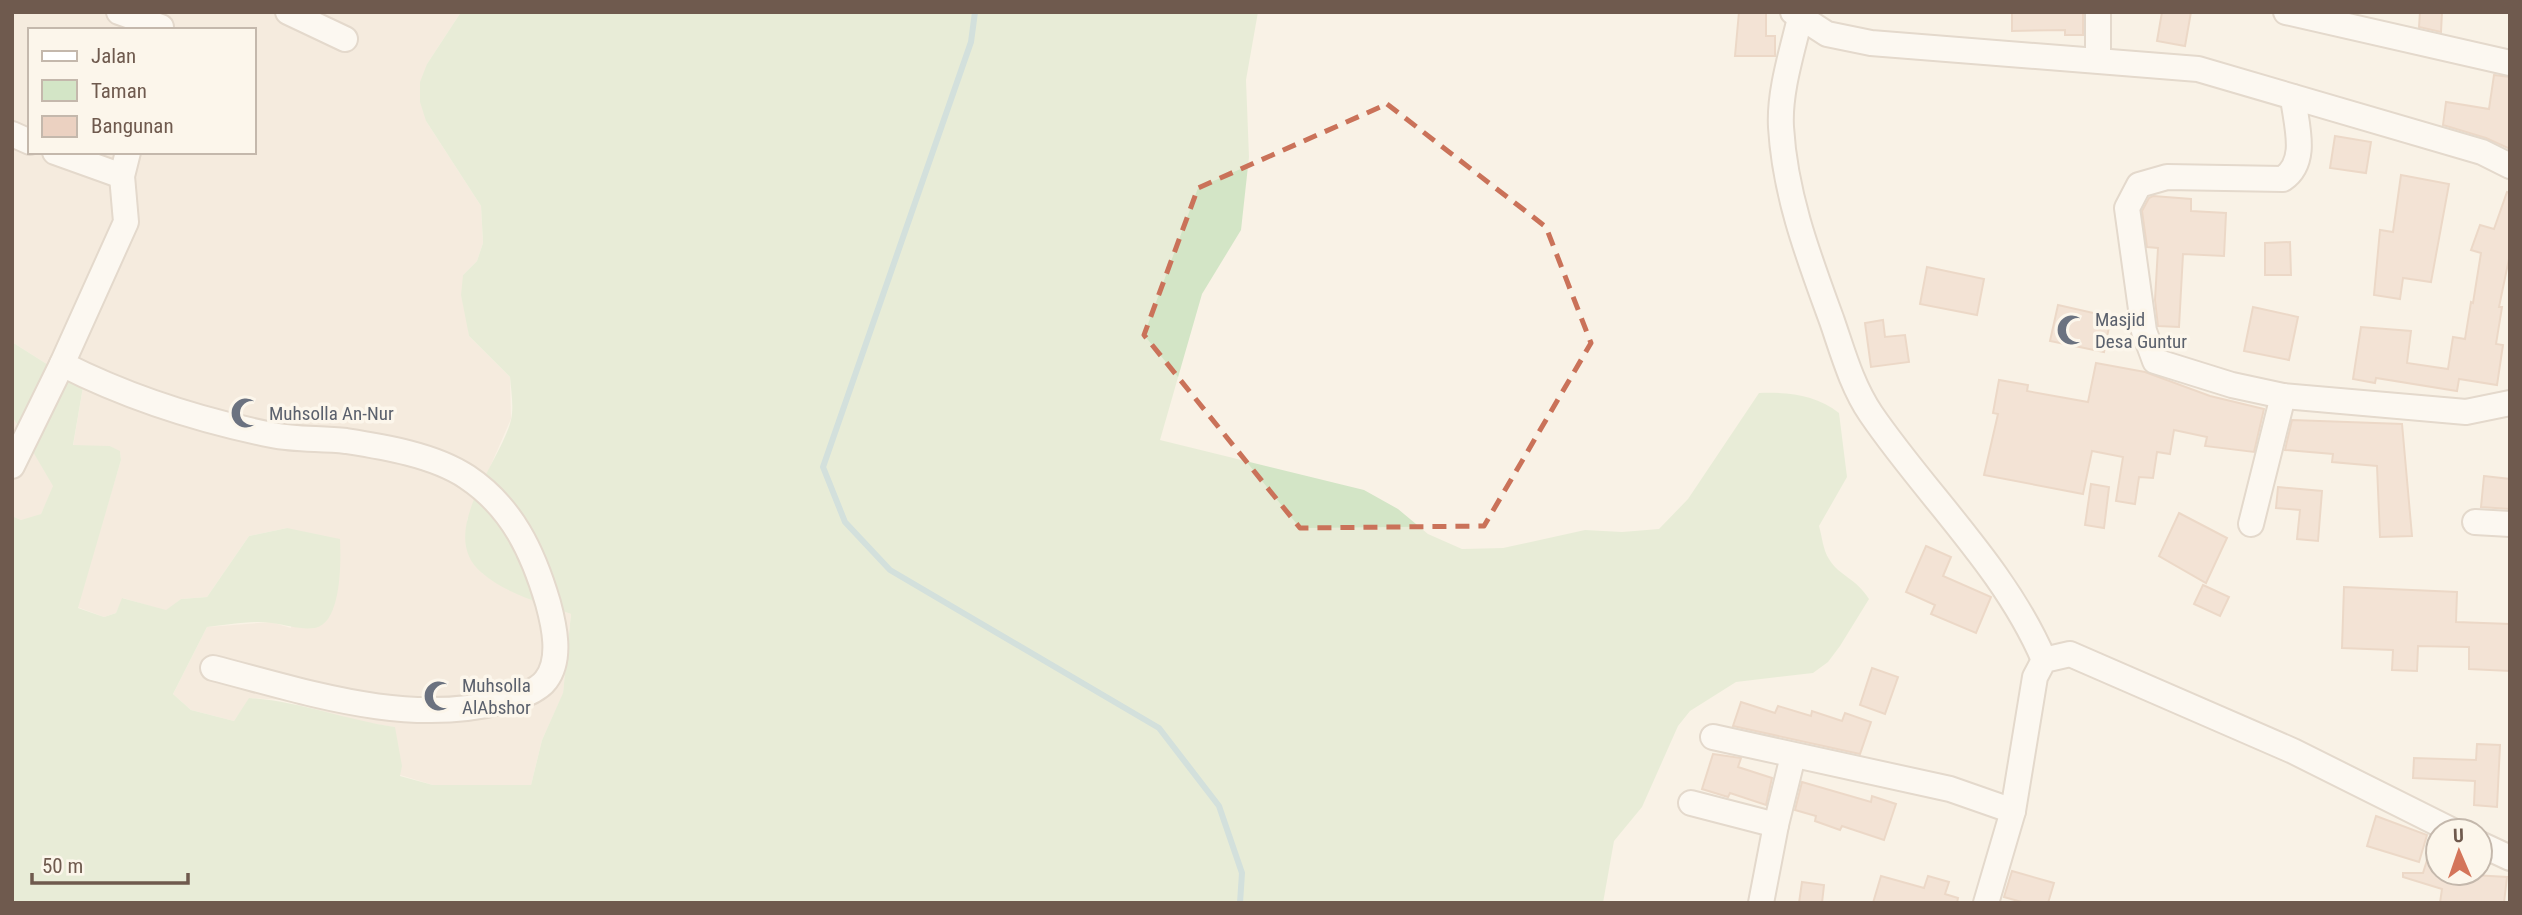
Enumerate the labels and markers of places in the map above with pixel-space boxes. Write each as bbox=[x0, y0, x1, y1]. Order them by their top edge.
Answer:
place label: Masjid Desa Guntur bbox=[2095, 308, 2187, 353]
mosque icon: Masjid Desa Guntur bbox=[2055, 313, 2089, 347]
mosque icon: Muhsolla An-Nur bbox=[229, 396, 263, 430]
place label: Muhsolla An-Nur bbox=[269, 402, 394, 425]
place label: Muhsolla AlAbshor bbox=[462, 674, 531, 719]
mosque icon: Muhsolla AlAbshor bbox=[422, 679, 456, 713]

